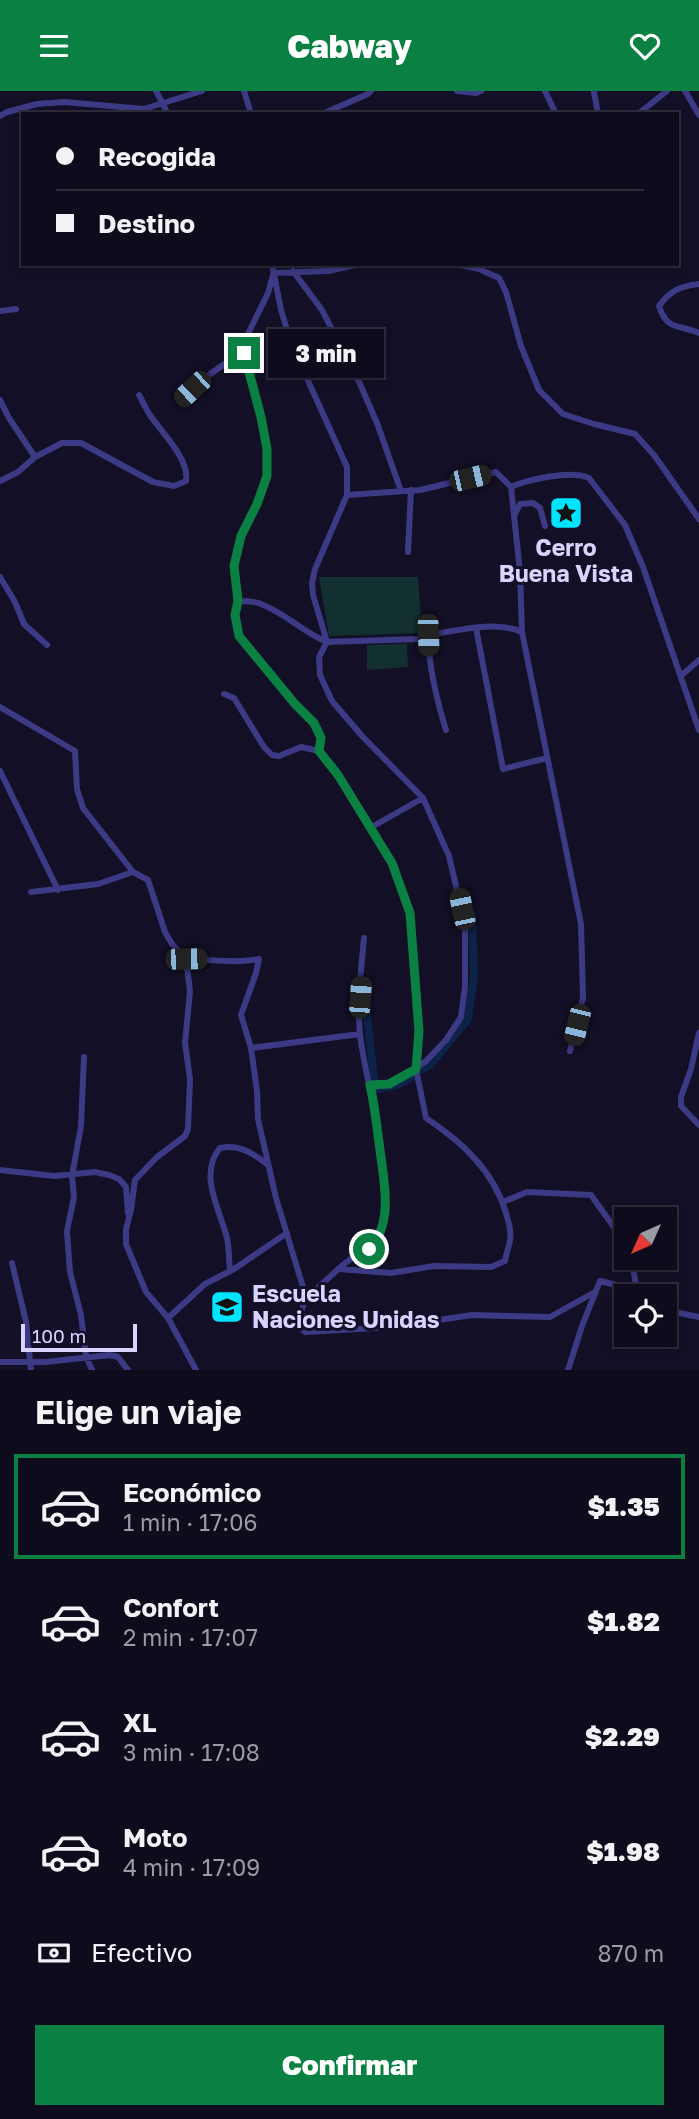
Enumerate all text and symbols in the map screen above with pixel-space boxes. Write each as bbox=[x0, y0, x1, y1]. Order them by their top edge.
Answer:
icon: menu bbox=[35, 27, 73, 65]
text: Cabway bbox=[287, 27, 412, 65]
icon: heart bbox=[626, 27, 664, 65]
text: Recogida bbox=[98, 141, 216, 172]
text: Destino bbox=[98, 208, 195, 239]
callout: 3 min bbox=[268, 329, 384, 377]
route end bbox=[228, 337, 260, 369]
text: 3 min bbox=[296, 339, 356, 367]
car bbox=[170, 367, 215, 411]
car bbox=[448, 463, 493, 493]
place icon: Cerro Buena Vista bbox=[547, 494, 585, 532]
place label: Cerro Buena Vista bbox=[499, 533, 633, 587]
car bbox=[417, 614, 440, 656]
car bbox=[448, 886, 477, 932]
car bbox=[165, 948, 208, 970]
car bbox=[349, 975, 372, 1019]
car bbox=[562, 1002, 593, 1048]
north arrow bbox=[614, 1207, 677, 1271]
map controls bbox=[614, 1207, 677, 1347]
route start bbox=[353, 1233, 385, 1265]
place label: Escuela Naciones Unidas bbox=[252, 1279, 440, 1333]
button: locate bbox=[614, 1284, 677, 1347]
school or university icon: Escuela Naciones Unidas bbox=[208, 1288, 246, 1326]
scale bar bbox=[21, 1321, 136, 1353]
text: 100 m bbox=[32, 1324, 86, 1347]
text: Elige un viaje bbox=[35, 1393, 242, 1431]
icon: car bbox=[39, 1475, 102, 1538]
text: Económico bbox=[123, 1477, 261, 1508]
text: $1.35 bbox=[588, 1491, 660, 1522]
text: 1 min · 17:06 bbox=[123, 1508, 257, 1536]
icon: car bbox=[39, 1590, 102, 1653]
text: Confort bbox=[123, 1592, 219, 1623]
text: $1.82 bbox=[587, 1606, 660, 1637]
text: 2 min · 17:07 bbox=[123, 1623, 258, 1651]
icon: car bbox=[39, 1705, 102, 1768]
text: XL bbox=[123, 1707, 157, 1738]
text: $2.29 bbox=[585, 1721, 660, 1752]
text: 3 min · 17:08 bbox=[123, 1738, 260, 1766]
icon: car bbox=[39, 1820, 102, 1883]
text: Moto bbox=[123, 1822, 188, 1853]
text: $1.98 bbox=[586, 1836, 660, 1867]
text: 4 min · 17:09 bbox=[123, 1853, 260, 1881]
icon: cash bbox=[35, 1934, 73, 1972]
text: Efectivo bbox=[91, 1937, 192, 1968]
text: 870 m bbox=[597, 1939, 664, 1967]
button: Confirmar bbox=[35, 2025, 664, 2105]

